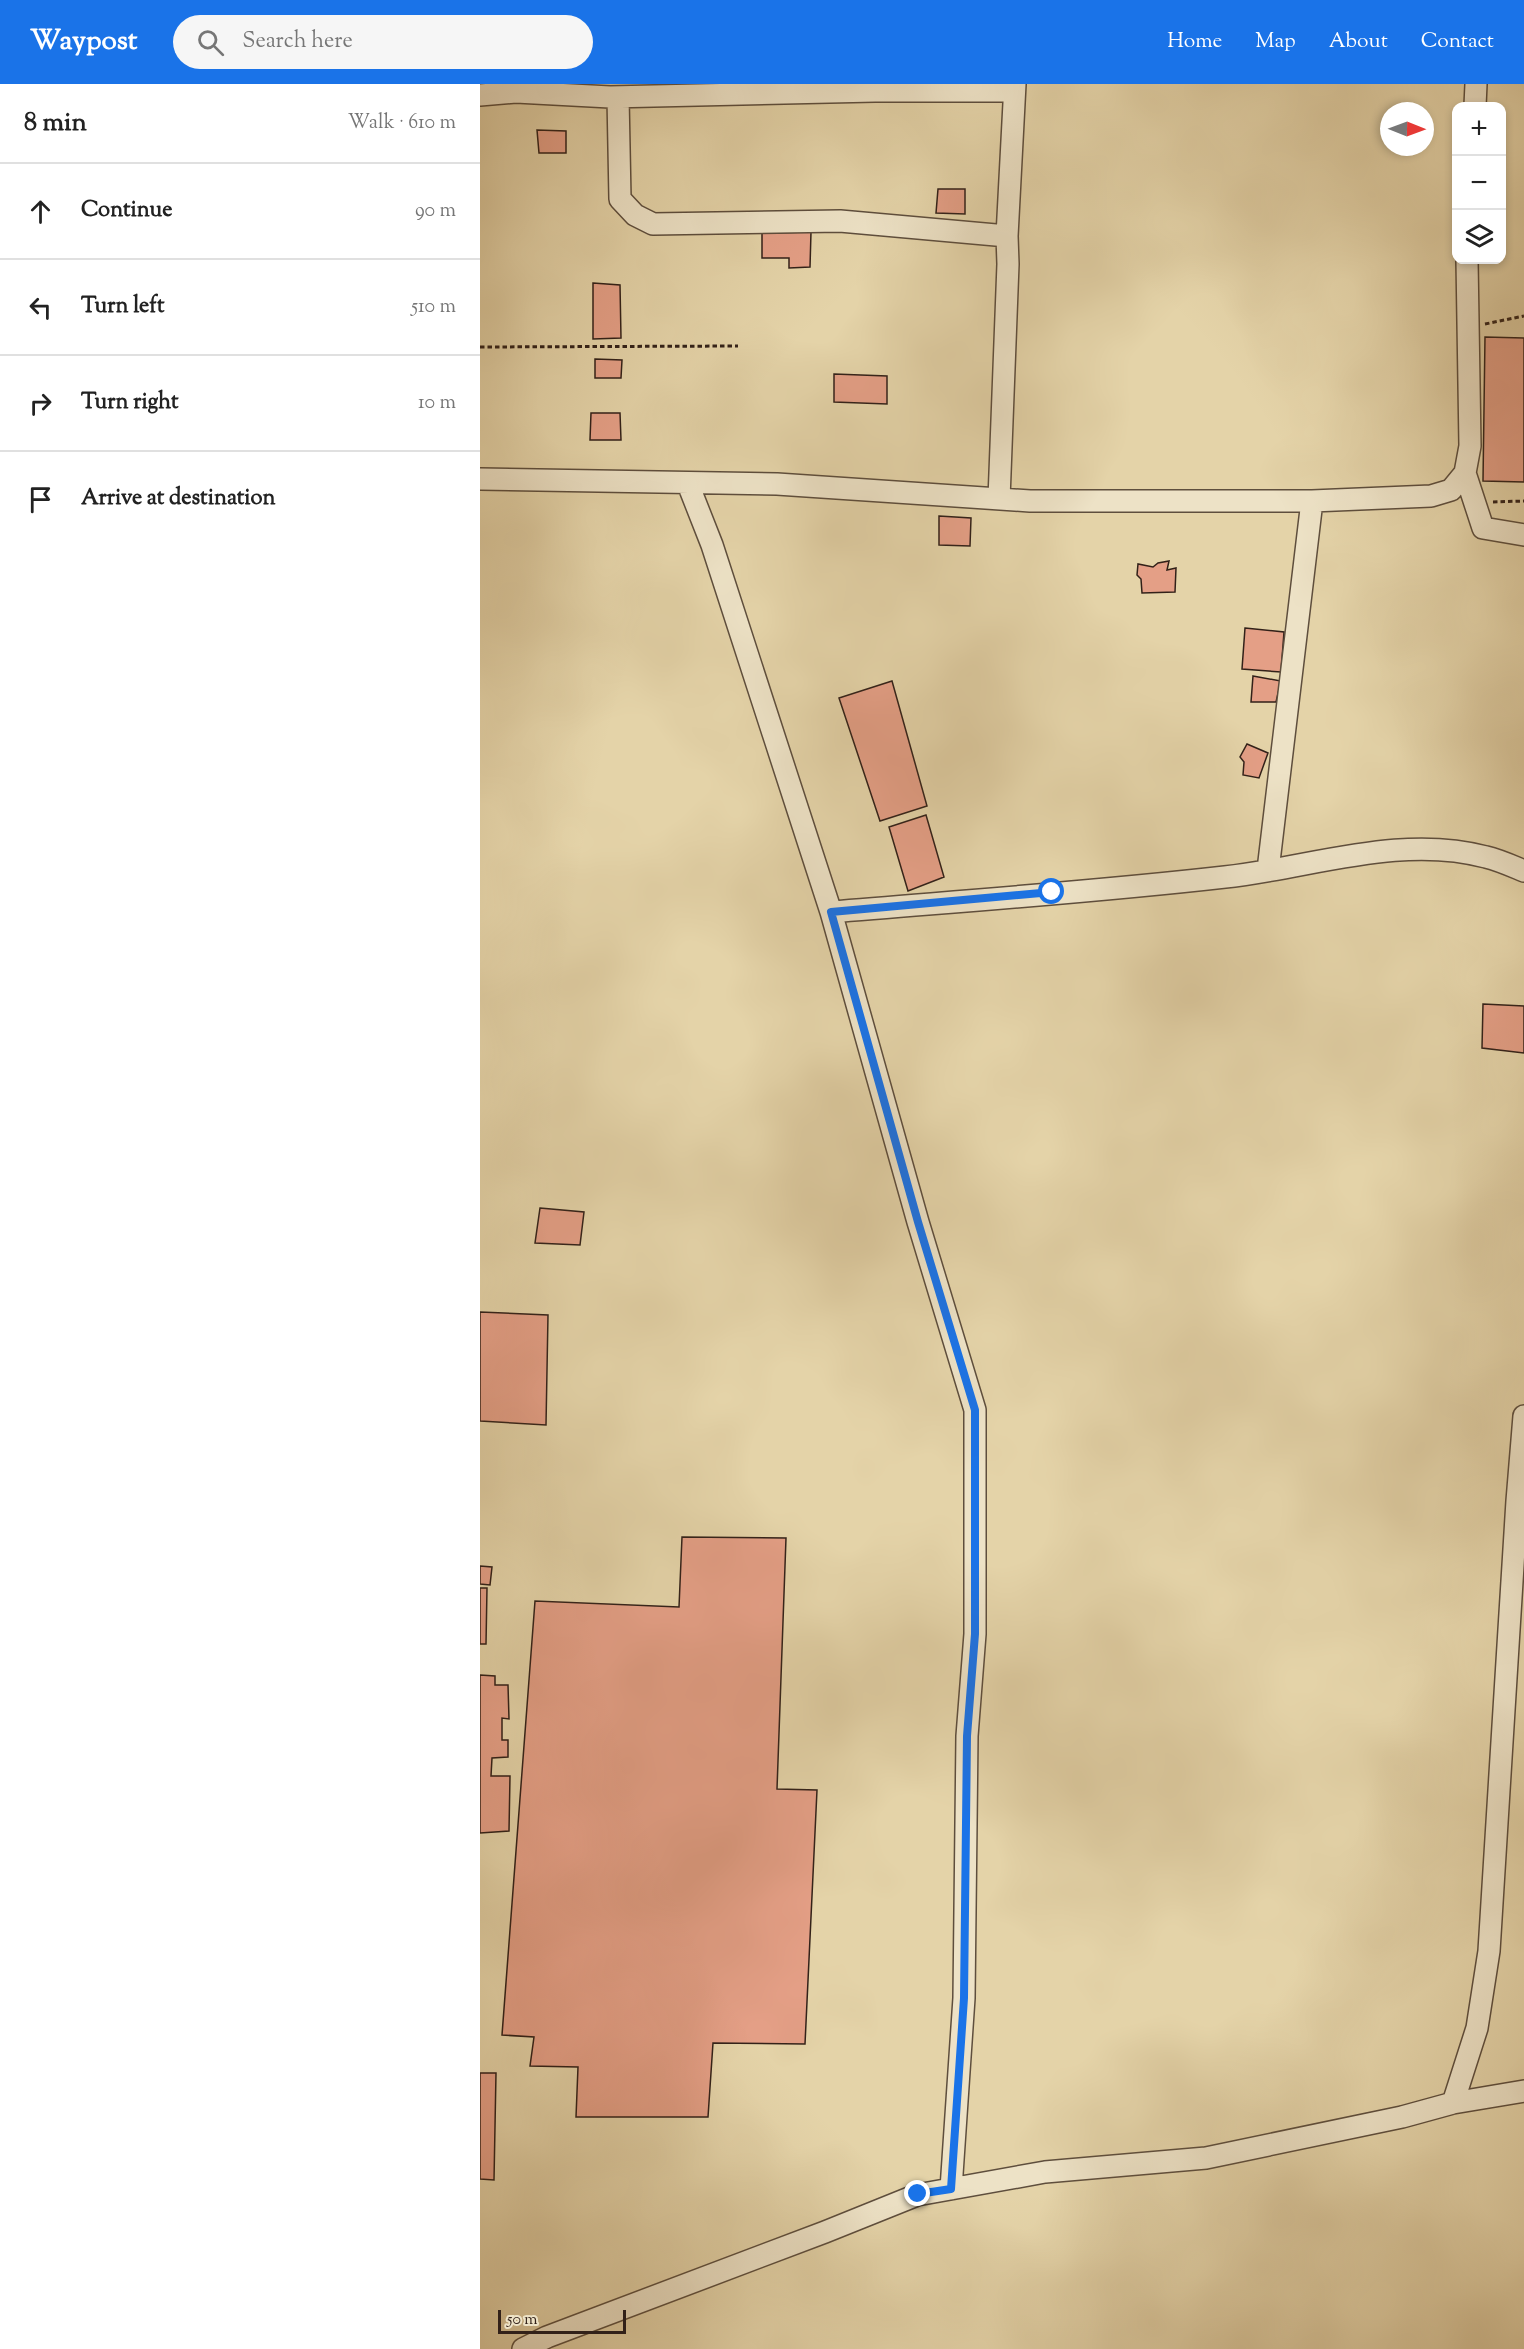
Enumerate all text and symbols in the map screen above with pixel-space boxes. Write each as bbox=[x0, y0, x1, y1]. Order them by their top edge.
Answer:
search box bbox=[173, 15, 593, 69]
text: Waypost bbox=[30, 22, 137, 62]
icon: search bbox=[194, 26, 227, 59]
text: Search here bbox=[242, 26, 353, 58]
text: Home bbox=[1167, 27, 1222, 57]
text: Map bbox=[1255, 27, 1296, 57]
text: About bbox=[1329, 27, 1388, 57]
text: Contact bbox=[1421, 27, 1494, 57]
north arrow bbox=[1380, 102, 1434, 156]
map controls bbox=[1452, 102, 1506, 264]
button: + bbox=[1452, 102, 1506, 156]
text: 8 min bbox=[24, 105, 87, 142]
text: Walk · 610 m bbox=[348, 109, 456, 138]
button: − bbox=[1452, 156, 1506, 210]
icon: ahead bbox=[24, 195, 57, 228]
text: Continue bbox=[81, 195, 172, 227]
text: 90 m bbox=[415, 197, 456, 226]
button: layers bbox=[1452, 210, 1506, 264]
icon: left bbox=[24, 291, 57, 324]
text: Turn left bbox=[81, 291, 164, 323]
text: 510 m bbox=[411, 293, 456, 322]
icon: right bbox=[24, 387, 57, 420]
text: Turn right bbox=[81, 387, 178, 419]
text: 10 m bbox=[418, 389, 456, 418]
icon: arrive bbox=[24, 483, 57, 516]
text: Arrive at destination bbox=[81, 483, 276, 515]
route start bbox=[1038, 878, 1064, 904]
route end bbox=[904, 2180, 930, 2206]
scale bar bbox=[498, 2307, 626, 2334]
text: 50 m bbox=[507, 2309, 538, 2332]

